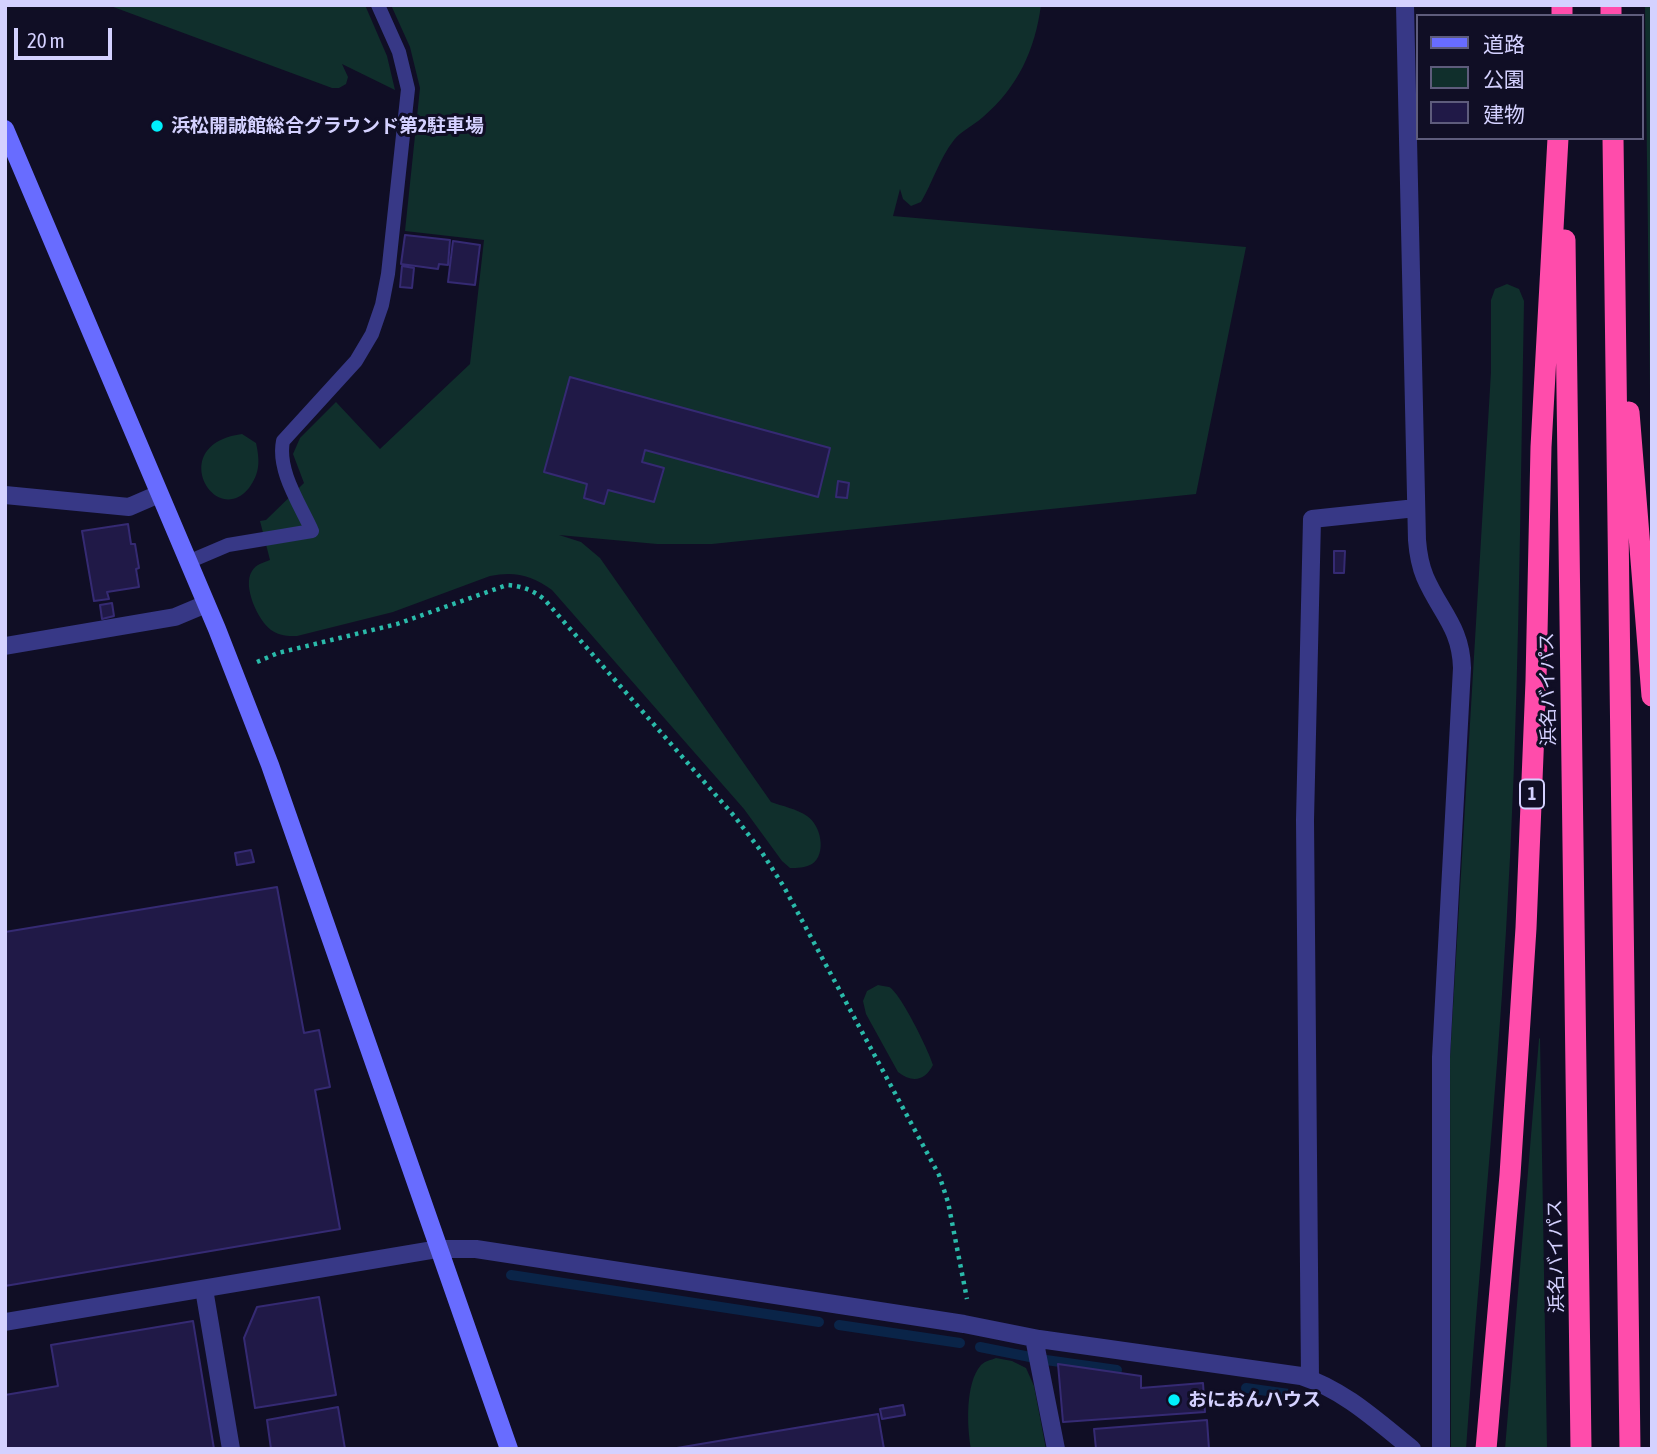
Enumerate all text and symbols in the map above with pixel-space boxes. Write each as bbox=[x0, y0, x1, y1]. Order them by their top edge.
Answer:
scale bar bbox=[18, 14, 116, 58]
legend bbox=[1416, 14, 1643, 140]
text: 20 m bbox=[27, 28, 65, 52]
text: 道路 bbox=[1483, 32, 1525, 56]
text: 公園 bbox=[1483, 67, 1525, 91]
text: 建物 bbox=[1483, 102, 1525, 126]
place label: 浜松開誠館総合グラウンド第2駐車場 bbox=[171, 115, 484, 137]
marker: 浜松開誠館総合グラウンド第2駐車場 bbox=[149, 118, 165, 134]
street label: 浜名バイパス bbox=[1536, 632, 1560, 746]
road number: 1 bbox=[1520, 780, 1544, 808]
street label: 浜名バイパス bbox=[1544, 1199, 1568, 1313]
place label: おにおんハウス bbox=[1188, 1389, 1321, 1411]
marker: おにおんハウス bbox=[1166, 1392, 1182, 1408]

